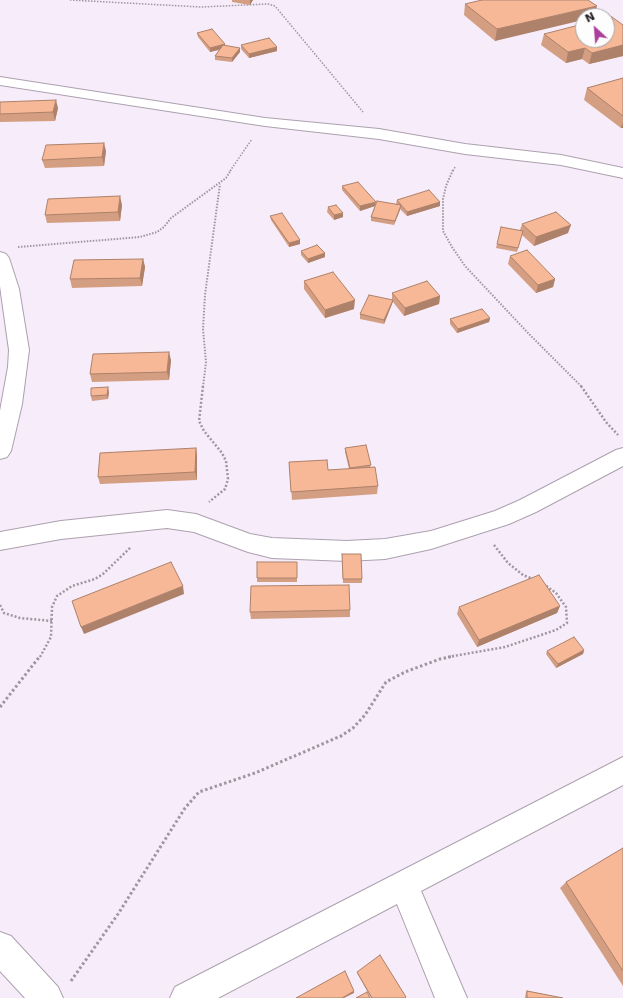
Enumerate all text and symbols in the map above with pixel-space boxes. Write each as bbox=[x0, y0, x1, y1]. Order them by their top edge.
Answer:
north arrow bbox=[575, 8, 615, 48]
text: N bbox=[583, 10, 597, 26]

